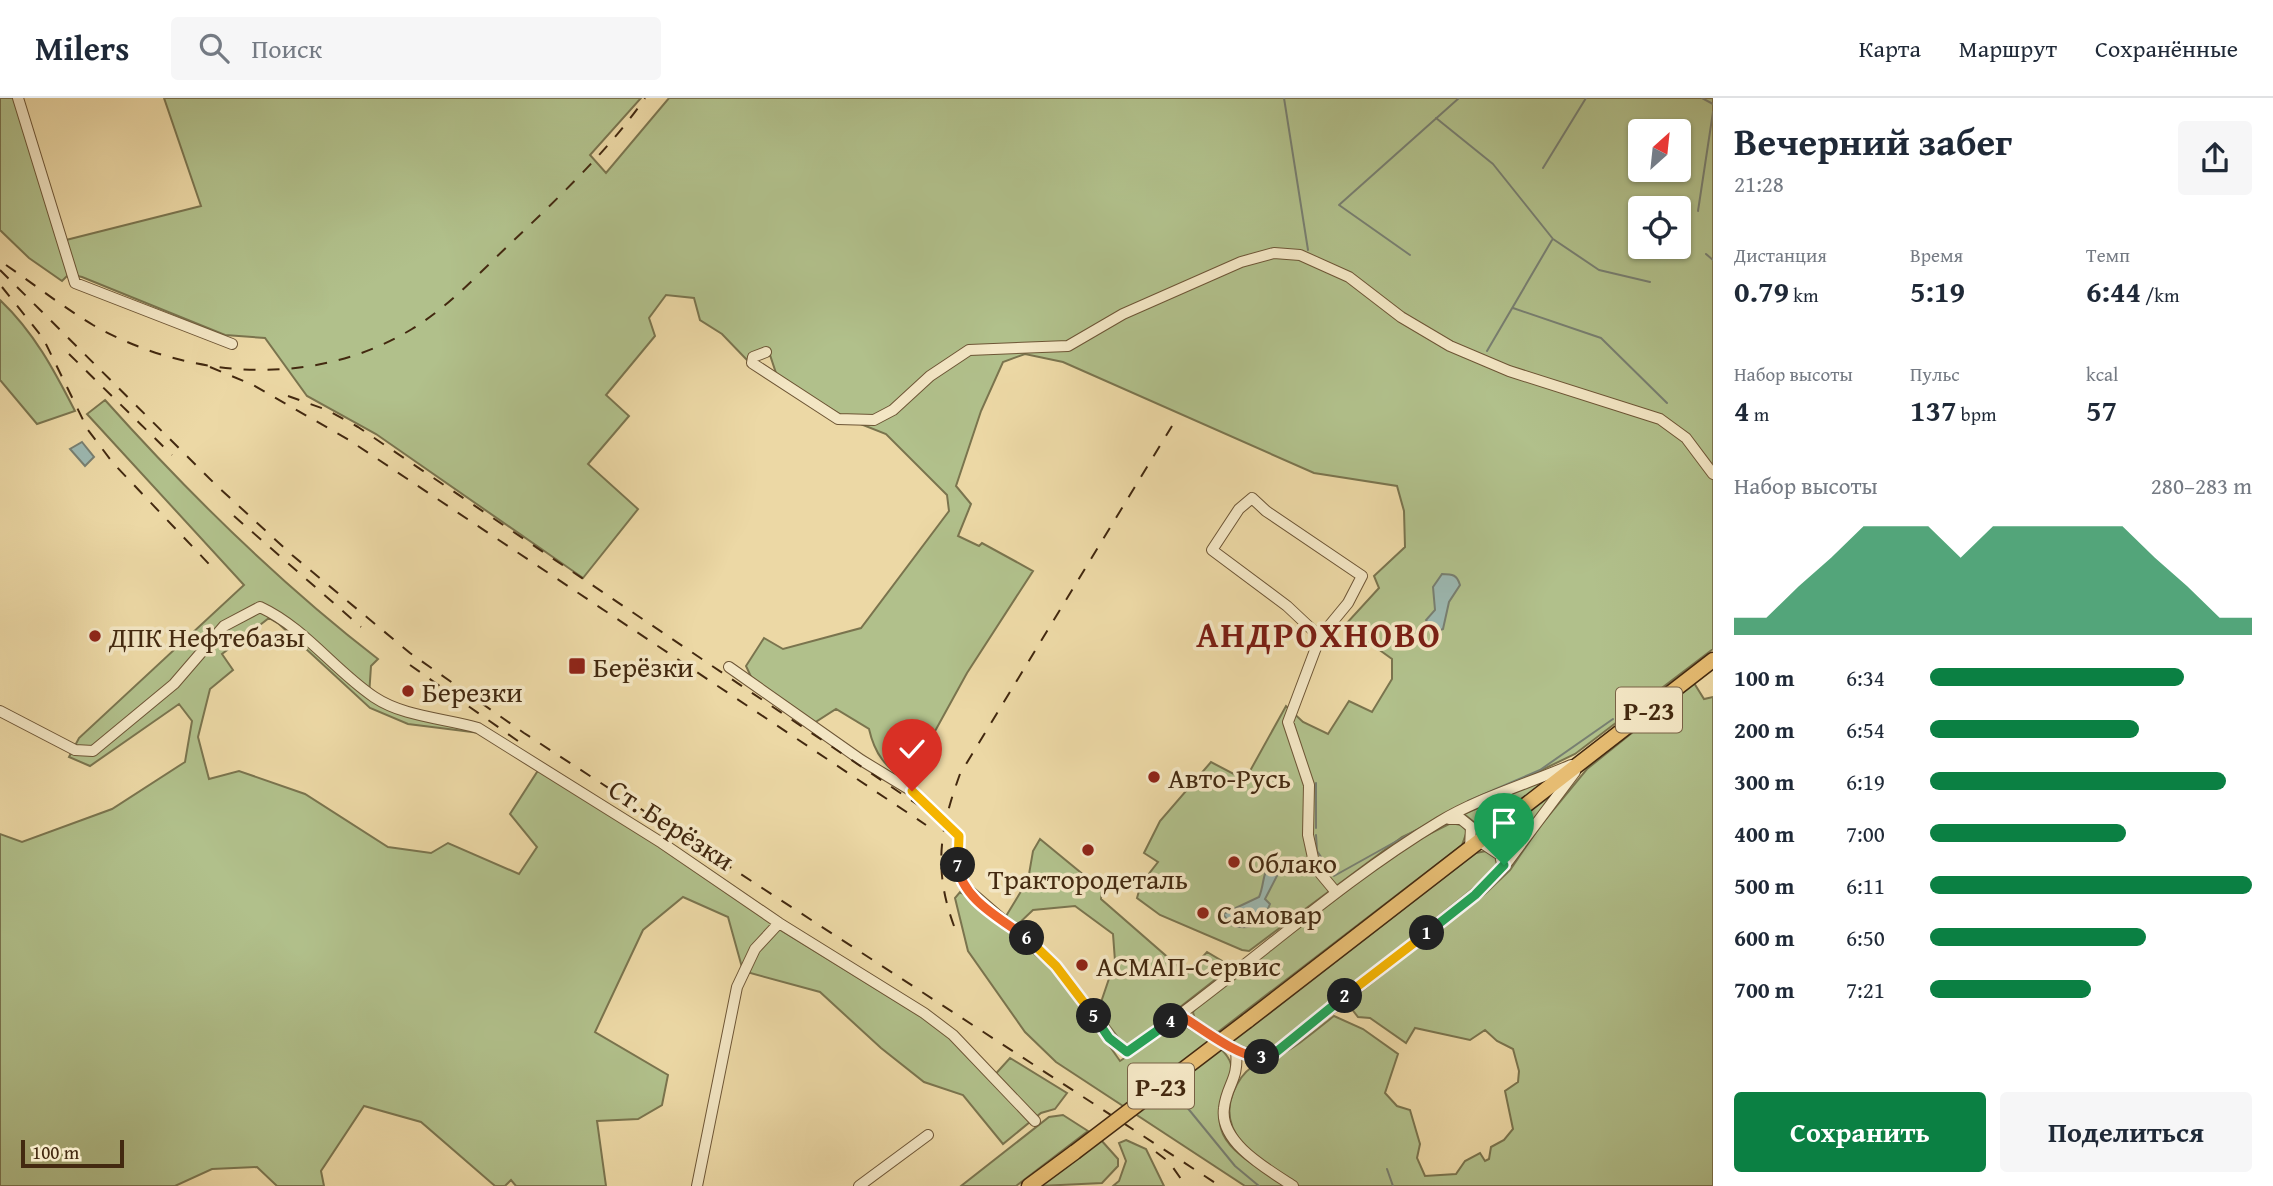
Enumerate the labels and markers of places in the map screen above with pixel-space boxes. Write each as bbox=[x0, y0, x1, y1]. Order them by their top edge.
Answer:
place label: ДПК Нефтебазы bbox=[108, 616, 305, 657]
marker: ДПК Нефтебазы bbox=[87, 628, 103, 644]
place label: Берёзки bbox=[593, 646, 694, 687]
marker: Берёзки bbox=[567, 656, 587, 676]
place label: Березки bbox=[422, 671, 523, 712]
marker: Березки bbox=[400, 683, 416, 699]
pin bbox=[882, 719, 942, 791]
place label: Авто-Русь bbox=[1168, 757, 1291, 798]
marker: Авто-Русь bbox=[1146, 769, 1162, 785]
pin bbox=[1474, 793, 1534, 865]
marker: Трактородеталь bbox=[1080, 842, 1096, 858]
place label: Облако bbox=[1248, 842, 1337, 883]
pin: 7 bbox=[940, 848, 976, 882]
marker: Облако bbox=[1226, 854, 1242, 870]
place label: Трактородеталь bbox=[988, 858, 1188, 899]
place label: Самовар bbox=[1217, 893, 1322, 934]
marker: Самовар bbox=[1195, 905, 1211, 921]
pin: 1 bbox=[1410, 916, 1444, 950]
pin: 6 bbox=[1010, 920, 1044, 956]
place label: АСМАП-Сервис bbox=[1096, 945, 1281, 986]
marker: АСМАП-Сервис bbox=[1074, 957, 1090, 973]
pin: 2 bbox=[1328, 978, 1362, 1014]
pin: 5 bbox=[1076, 998, 1112, 1034]
pin: 4 bbox=[1154, 1004, 1188, 1038]
pin: 3 bbox=[1244, 1040, 1280, 1074]

